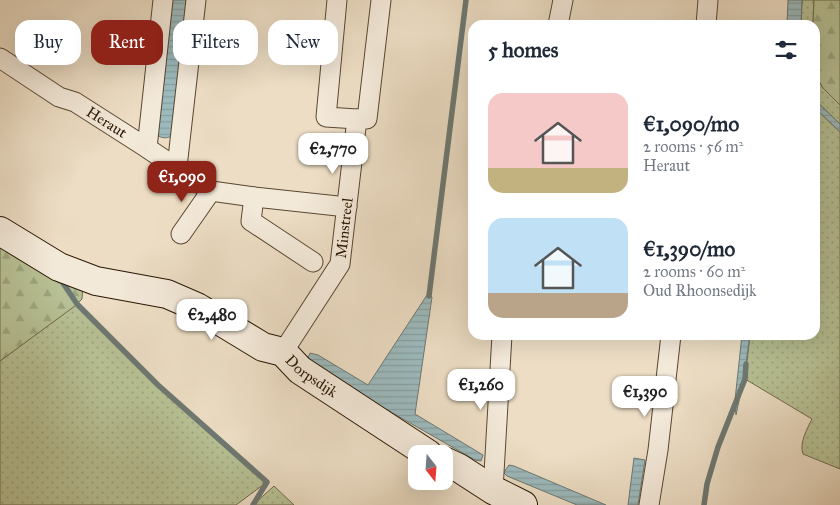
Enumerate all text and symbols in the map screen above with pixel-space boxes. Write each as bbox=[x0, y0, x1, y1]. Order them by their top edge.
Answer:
chip: Buy bbox=[15, 20, 81, 65]
chip: Rent bbox=[91, 20, 163, 65]
chip: Filters bbox=[173, 20, 258, 65]
chip: New bbox=[268, 20, 338, 65]
icon: filters bbox=[772, 36, 800, 64]
text: 5 homes bbox=[488, 37, 559, 63]
street label: Heraut bbox=[83, 103, 131, 142]
text: €1,090/mo bbox=[643, 111, 739, 137]
icon: home bbox=[528, 113, 588, 173]
pin: €2,770 bbox=[292, 132, 374, 175]
text: 2 rooms · 56 m² bbox=[643, 137, 743, 156]
text: €2,770 bbox=[309, 139, 357, 158]
text: Heraut bbox=[643, 156, 690, 175]
pin: €1,090 bbox=[141, 160, 223, 203]
text: €1,090 bbox=[158, 167, 206, 186]
street label: Minstreel bbox=[332, 196, 357, 259]
text: €1,390/mo bbox=[643, 236, 735, 262]
icon: home bbox=[528, 238, 588, 298]
text: 2 rooms · 60 m² bbox=[643, 262, 745, 281]
text: Oud Rhoonsedijk bbox=[643, 281, 757, 300]
pin: €2,480 bbox=[171, 298, 253, 341]
text: €2,480 bbox=[187, 305, 237, 324]
street label: Dorpsdijk bbox=[282, 351, 341, 401]
pin: €1,260 bbox=[440, 368, 522, 411]
text: €1,260 bbox=[458, 375, 504, 394]
pin: €1,390 bbox=[604, 376, 686, 418]
text: €1,390 bbox=[623, 382, 667, 401]
north arrow bbox=[408, 445, 452, 490]
map controls bbox=[408, 445, 453, 490]

